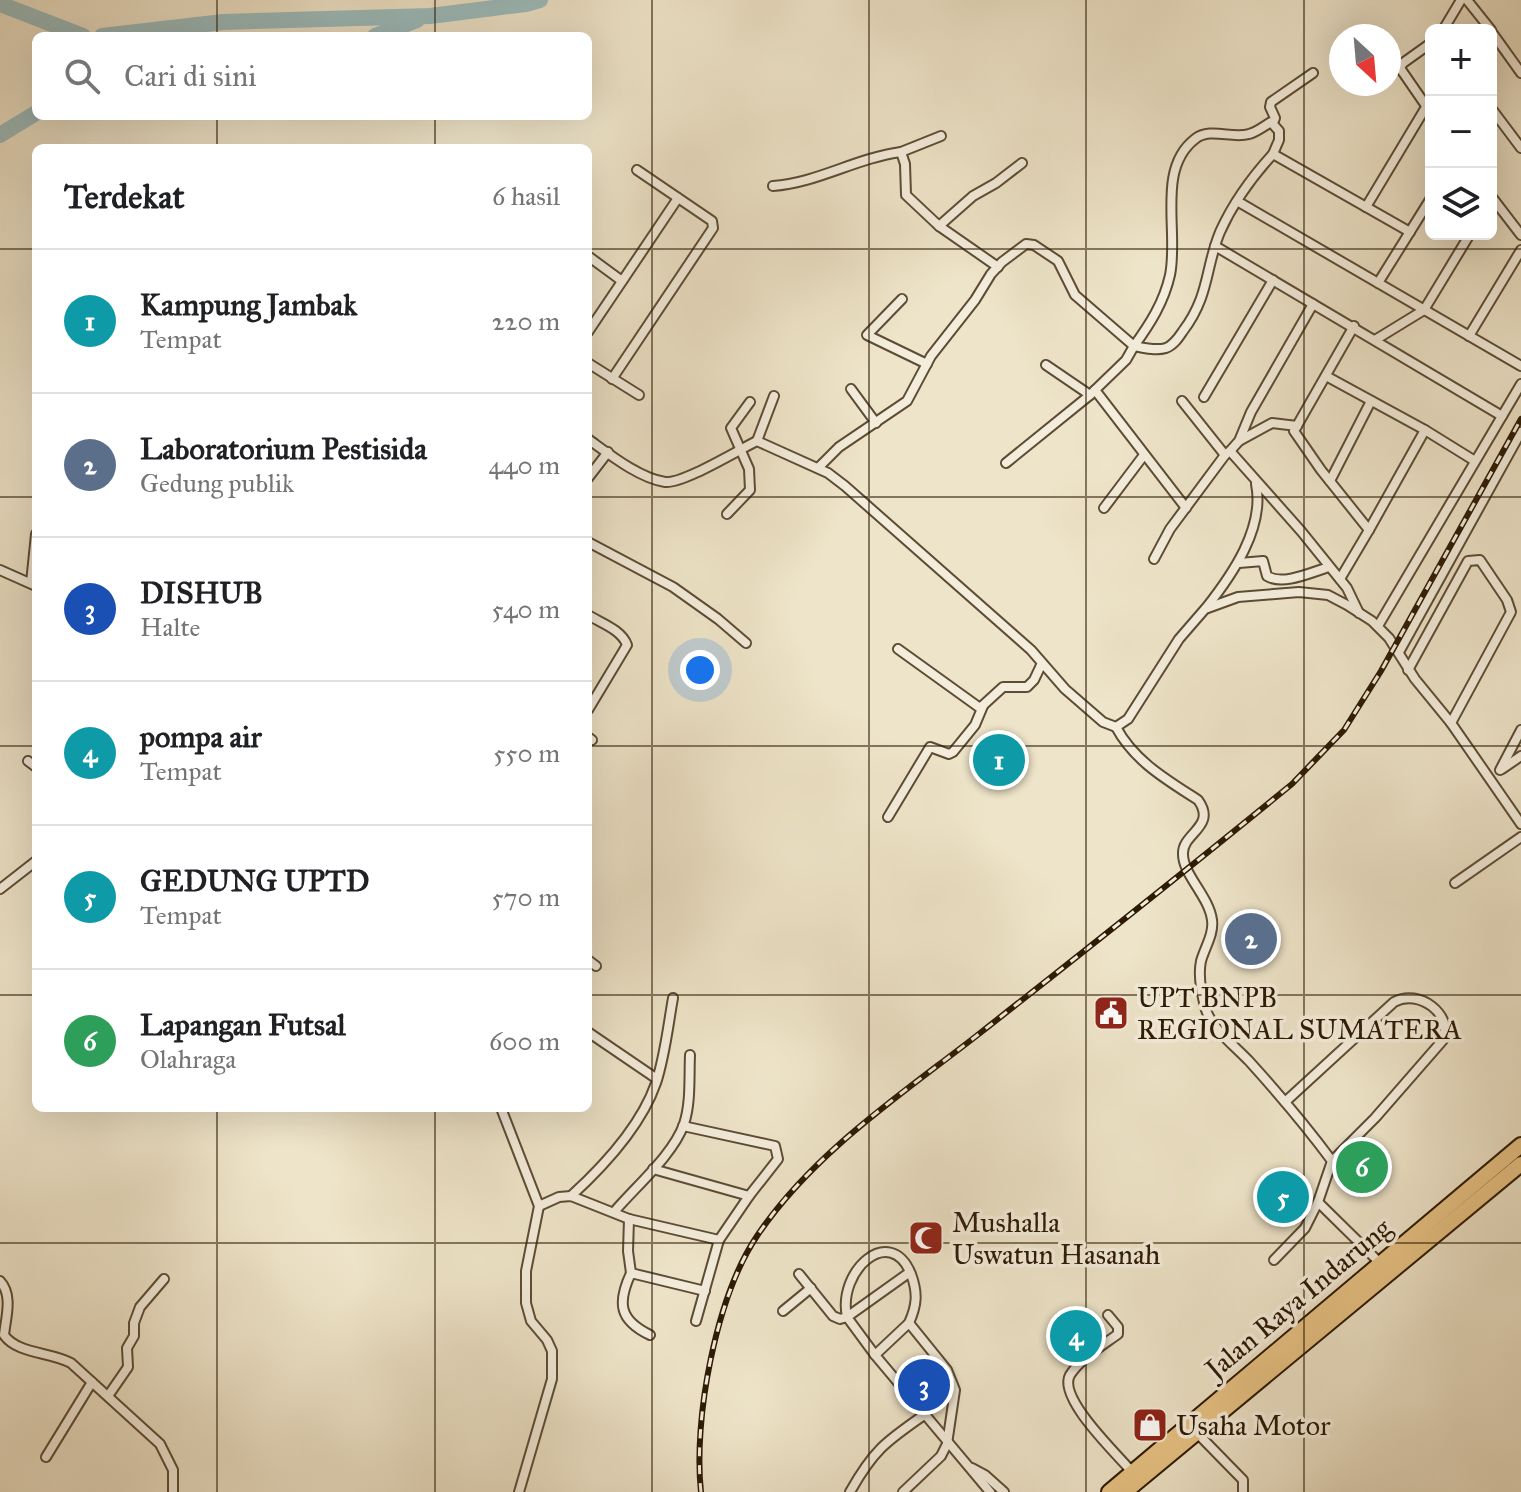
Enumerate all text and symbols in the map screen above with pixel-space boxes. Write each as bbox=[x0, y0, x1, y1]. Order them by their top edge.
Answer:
north arrow bbox=[1329, 24, 1401, 96]
map controls bbox=[1425, 24, 1497, 240]
button: + bbox=[1425, 24, 1497, 96]
search box bbox=[32, 32, 592, 120]
icon: search bbox=[60, 54, 104, 98]
text: Cari di sini bbox=[124, 58, 257, 94]
button: − bbox=[1425, 96, 1497, 168]
button: layers bbox=[1425, 168, 1497, 240]
text: Terdekat bbox=[64, 176, 185, 217]
text: 6 hasil bbox=[492, 180, 560, 212]
text: Kampung Jambak bbox=[140, 287, 357, 323]
text: 1 bbox=[85, 305, 95, 337]
text: 220 m bbox=[492, 305, 560, 337]
text: Tempat bbox=[140, 323, 222, 355]
text: Laboratorium Pestisida bbox=[140, 431, 427, 467]
text: 2 bbox=[84, 449, 96, 481]
text: 440 m bbox=[488, 449, 560, 481]
text: Gedung publik bbox=[140, 467, 294, 499]
text: DISHUB bbox=[140, 575, 263, 611]
text: 3 bbox=[85, 593, 95, 625]
text: 540 m bbox=[492, 593, 560, 625]
text: Halte bbox=[140, 611, 200, 643]
your location bbox=[680, 650, 720, 690]
text: pompa air bbox=[140, 719, 262, 755]
pin: 1 bbox=[973, 730, 1025, 790]
text: 4 bbox=[83, 737, 97, 769]
text: 550 m bbox=[493, 737, 560, 769]
text: Tempat bbox=[140, 755, 222, 787]
text: GEDUNG UPTD bbox=[140, 863, 369, 899]
text: 5 bbox=[84, 881, 96, 913]
text: 570 m bbox=[491, 881, 560, 913]
text: Tempat bbox=[140, 899, 222, 931]
pin: 2 bbox=[1225, 909, 1277, 969]
place label: UPT BNPB REGIONAL SUMATERA bbox=[1137, 980, 1462, 1047]
public building icon: UPT BNPB REGIONAL SUMATERA bbox=[1092, 994, 1130, 1032]
text: Lapangan Futsal bbox=[140, 1007, 346, 1043]
text: 6 bbox=[83, 1025, 97, 1057]
text: 600 m bbox=[489, 1025, 560, 1057]
text: Olahraga bbox=[140, 1043, 236, 1075]
pin: 6 bbox=[1336, 1137, 1388, 1197]
pin: 5 bbox=[1257, 1167, 1309, 1227]
place label: Mushalla Uswatun Hasanah bbox=[952, 1205, 1161, 1272]
street label: Jalan Raya Indarung bbox=[1196, 1210, 1399, 1388]
mosque icon: Mushalla Uswatun Hasanah bbox=[907, 1219, 945, 1257]
pin: 4 bbox=[1050, 1306, 1102, 1366]
pin: 3 bbox=[898, 1355, 950, 1415]
shop icon: Usaha Motor bbox=[1131, 1406, 1169, 1444]
place label: Usaha Motor bbox=[1176, 1408, 1331, 1443]

